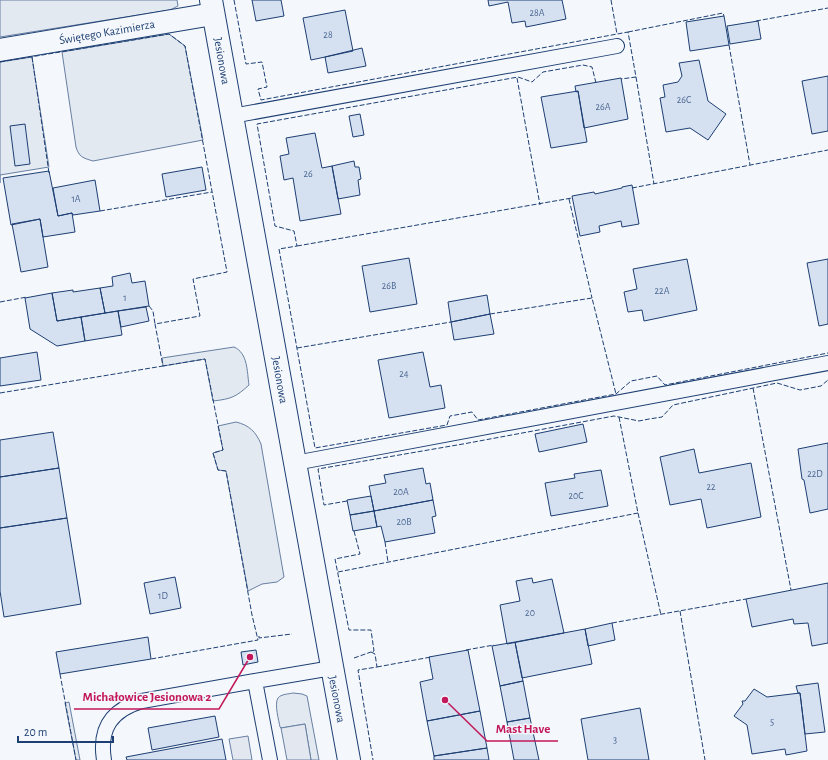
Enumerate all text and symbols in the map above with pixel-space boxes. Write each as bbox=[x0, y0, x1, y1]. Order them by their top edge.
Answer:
house number: 28A bbox=[529, 8, 545, 18]
street label: Świętego Kazimierza bbox=[58, 16, 156, 46]
house number: 28 bbox=[323, 30, 333, 40]
street label: Jesionowa bbox=[212, 37, 232, 86]
house number: 26C bbox=[677, 95, 691, 105]
house number: 26A bbox=[595, 102, 611, 112]
house number: 26 bbox=[303, 169, 313, 179]
house number: 1A bbox=[71, 194, 81, 204]
house number: 26B bbox=[382, 281, 396, 291]
house number: 22A bbox=[655, 286, 670, 296]
house number: 1 bbox=[123, 293, 127, 303]
street label: Jesionowa bbox=[270, 356, 290, 405]
house number: 24 bbox=[399, 369, 409, 379]
house number: 22D bbox=[807, 469, 823, 479]
house number: 22 bbox=[706, 482, 716, 492]
house number: 20A bbox=[393, 487, 409, 497]
house number: 20C bbox=[568, 491, 584, 501]
house number: 20B bbox=[396, 517, 412, 527]
house number: 1D bbox=[158, 591, 168, 601]
house number: 20 bbox=[525, 608, 535, 618]
street label: Jesionowa bbox=[327, 675, 348, 724]
callout: Michałowice Jesionowa 2 bbox=[74, 684, 219, 709]
text: Michałowice Jesionowa 2 bbox=[83, 691, 211, 704]
callout: Mast Have bbox=[487, 716, 558, 741]
house number: 5 bbox=[770, 717, 774, 727]
scale bar bbox=[18, 718, 113, 744]
text: Mast Have bbox=[496, 723, 550, 736]
text: 20 m bbox=[24, 726, 47, 738]
house number: 3 bbox=[613, 735, 617, 745]

